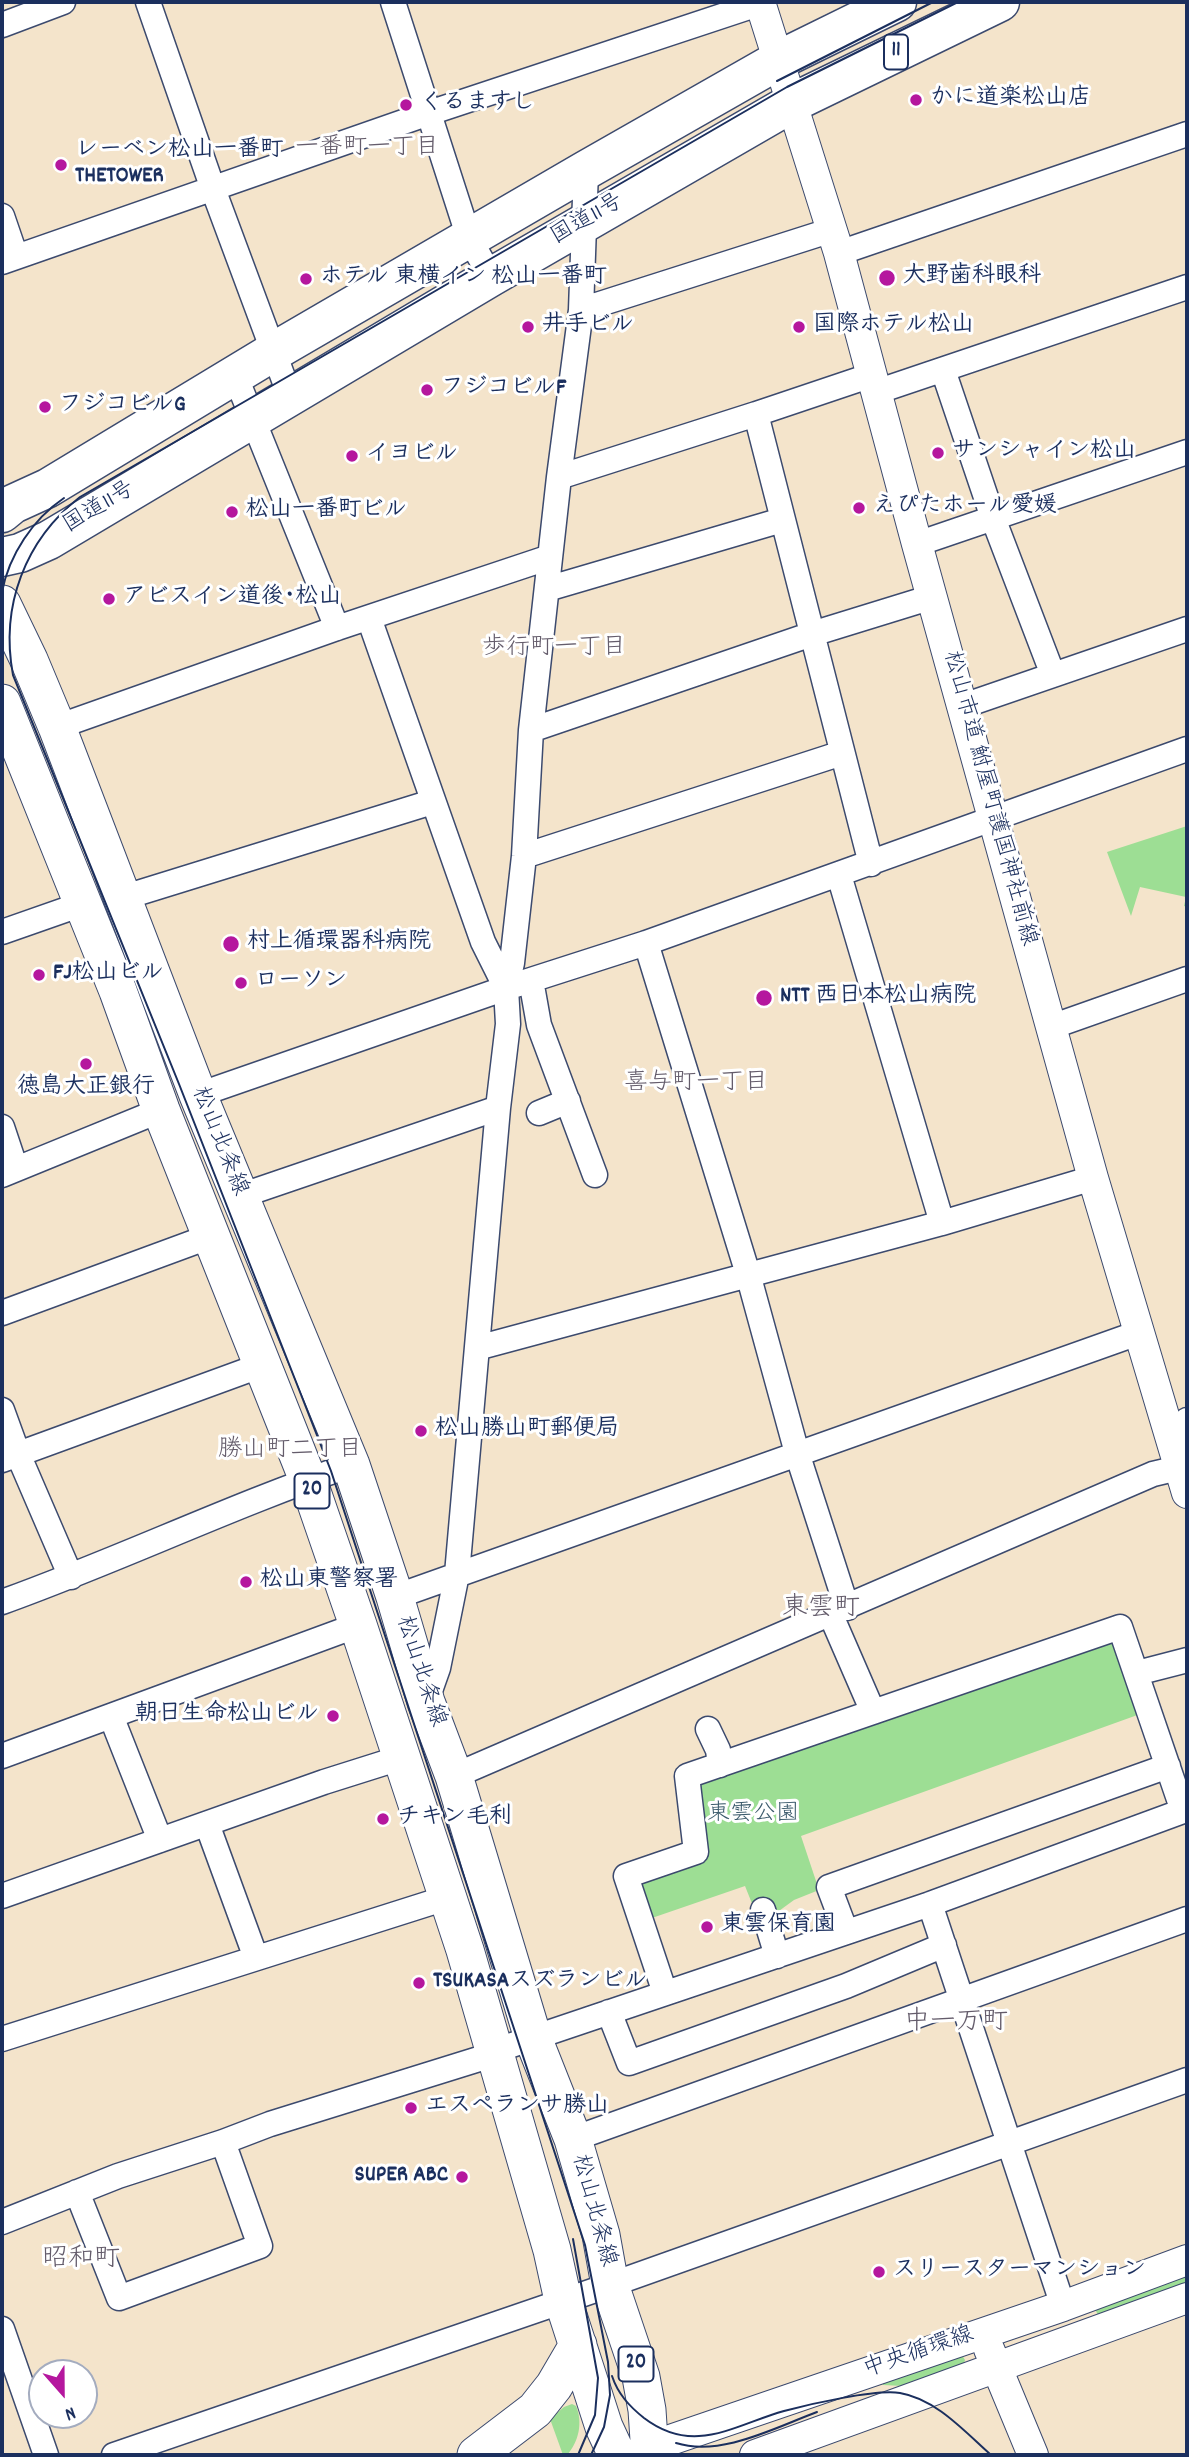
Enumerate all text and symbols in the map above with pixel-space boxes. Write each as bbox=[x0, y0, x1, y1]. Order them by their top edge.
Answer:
road number: 11 bbox=[884, 34, 908, 70]
place label: かに道楽松山店 bbox=[930, 86, 1091, 114]
place label: くるますし bbox=[420, 91, 535, 119]
marker: かに道楽松山店 bbox=[908, 92, 924, 108]
marker: くるますし bbox=[398, 97, 414, 113]
district label: 一番町一丁目 bbox=[295, 136, 439, 164]
place label: レーベン松山一番町 THETOWER bbox=[75, 138, 283, 192]
marker: レーベン松山一番町 THETOWER bbox=[53, 157, 69, 173]
street label: 国道11号 bbox=[547, 189, 629, 253]
place label: 大野歯科眼科 bbox=[903, 264, 1041, 292]
place label: ホテル 東横イン 松山一番町 bbox=[320, 265, 607, 293]
marker: 大野歯科眼科 bbox=[877, 268, 897, 288]
marker: ホテル 東横イン 松山一番町 bbox=[298, 271, 314, 287]
place label: 井手ビル bbox=[542, 313, 634, 341]
place label: 国際ホテル松山 bbox=[813, 313, 974, 341]
marker: 井手ビル bbox=[520, 319, 536, 335]
marker: 国際ホテル松山 bbox=[791, 319, 807, 335]
place label: フジコビルF bbox=[441, 376, 566, 404]
marker: フジコビルF bbox=[419, 382, 435, 398]
place label: フジコビルG bbox=[59, 393, 186, 421]
marker: フジコビルG bbox=[37, 399, 53, 415]
place label: サンシャイン松山 bbox=[952, 439, 1136, 467]
place label: イヨビル bbox=[366, 442, 458, 470]
marker: サンシャイン松山 bbox=[930, 445, 946, 461]
marker: イヨビル bbox=[344, 448, 360, 464]
street label: 国道11号 bbox=[59, 477, 141, 541]
place label: えぴたホール愛媛 bbox=[873, 494, 1057, 522]
place label: 松山一番町ビル bbox=[246, 498, 407, 526]
marker: えぴたホール愛媛 bbox=[851, 500, 867, 516]
marker: 松山一番町ビル bbox=[224, 504, 240, 520]
place label: アビスイン道後･松山 bbox=[123, 585, 341, 613]
marker: アビスイン道後･松山 bbox=[101, 591, 117, 607]
district label: 歩行町一丁目 bbox=[482, 636, 626, 664]
street label: 松山市道 鮒屋町護国神社前線 bbox=[935, 648, 1041, 950]
place label: 村上循環器科病院 bbox=[247, 930, 431, 958]
marker: 村上循環器科病院 bbox=[221, 934, 241, 954]
place label: FJ松山ビル bbox=[53, 961, 164, 989]
marker: FJ松山ビル bbox=[31, 967, 47, 983]
place label: ローソン bbox=[255, 969, 347, 997]
marker: ローソン bbox=[233, 975, 249, 991]
place label: NTT 西日本松山病院 bbox=[780, 984, 976, 1012]
marker: NTT 西日本松山病院 bbox=[754, 988, 774, 1008]
marker: 徳島大正銀行 bbox=[78, 1056, 94, 1072]
district label: 喜与町一丁目 bbox=[624, 1071, 768, 1099]
place label: 徳島大正銀行 bbox=[17, 1075, 155, 1103]
street label: 松山北条線 bbox=[184, 1084, 252, 1200]
place label: 松山勝山町郵便局 bbox=[435, 1417, 619, 1445]
marker: 松山勝山町郵便局 bbox=[413, 1423, 429, 1439]
district label: 勝山町二丁目 bbox=[218, 1438, 362, 1466]
road number: 20 bbox=[294, 1474, 330, 1508]
place label: 松山東警察署 bbox=[260, 1568, 398, 1596]
marker: 松山東警察署 bbox=[238, 1574, 254, 1590]
district label: 東雲町 bbox=[782, 1594, 860, 1626]
street label: 松山北条線 bbox=[388, 1613, 450, 1731]
place label: 朝日生命松山ビル bbox=[135, 1702, 319, 1730]
marker: 朝日生命松山ビル bbox=[325, 1708, 341, 1724]
park label: 東雲公園 bbox=[707, 1802, 799, 1830]
place label: チキン毛利 bbox=[397, 1805, 512, 1833]
marker: チキン毛利 bbox=[375, 1811, 391, 1827]
place label: 東雲保育園 bbox=[721, 1913, 836, 1941]
marker: 東雲保育園 bbox=[699, 1919, 715, 1935]
place label: TSUKASAスズランビル bbox=[433, 1969, 647, 1997]
marker: TSUKASAスズランビル bbox=[411, 1975, 427, 1991]
district label: 中一万町 bbox=[904, 2008, 1008, 2040]
place label: エスペランサ勝山 bbox=[425, 2094, 609, 2122]
marker: エスペランサ勝山 bbox=[403, 2100, 419, 2116]
street label: 松山北条線 bbox=[564, 2152, 620, 2270]
place label: SUPER ABC bbox=[355, 2163, 448, 2191]
marker: SUPER ABC bbox=[454, 2169, 470, 2185]
district label: 昭和町 bbox=[42, 2245, 120, 2277]
place label: スリースターマンション bbox=[893, 2258, 1146, 2286]
marker: スリースターマンション bbox=[871, 2264, 887, 2280]
street label: 中央循環線 bbox=[860, 2322, 978, 2386]
road number: 20 bbox=[618, 2346, 654, 2382]
north arrow bbox=[28, 2359, 98, 2429]
text: N bbox=[61, 2398, 79, 2426]

